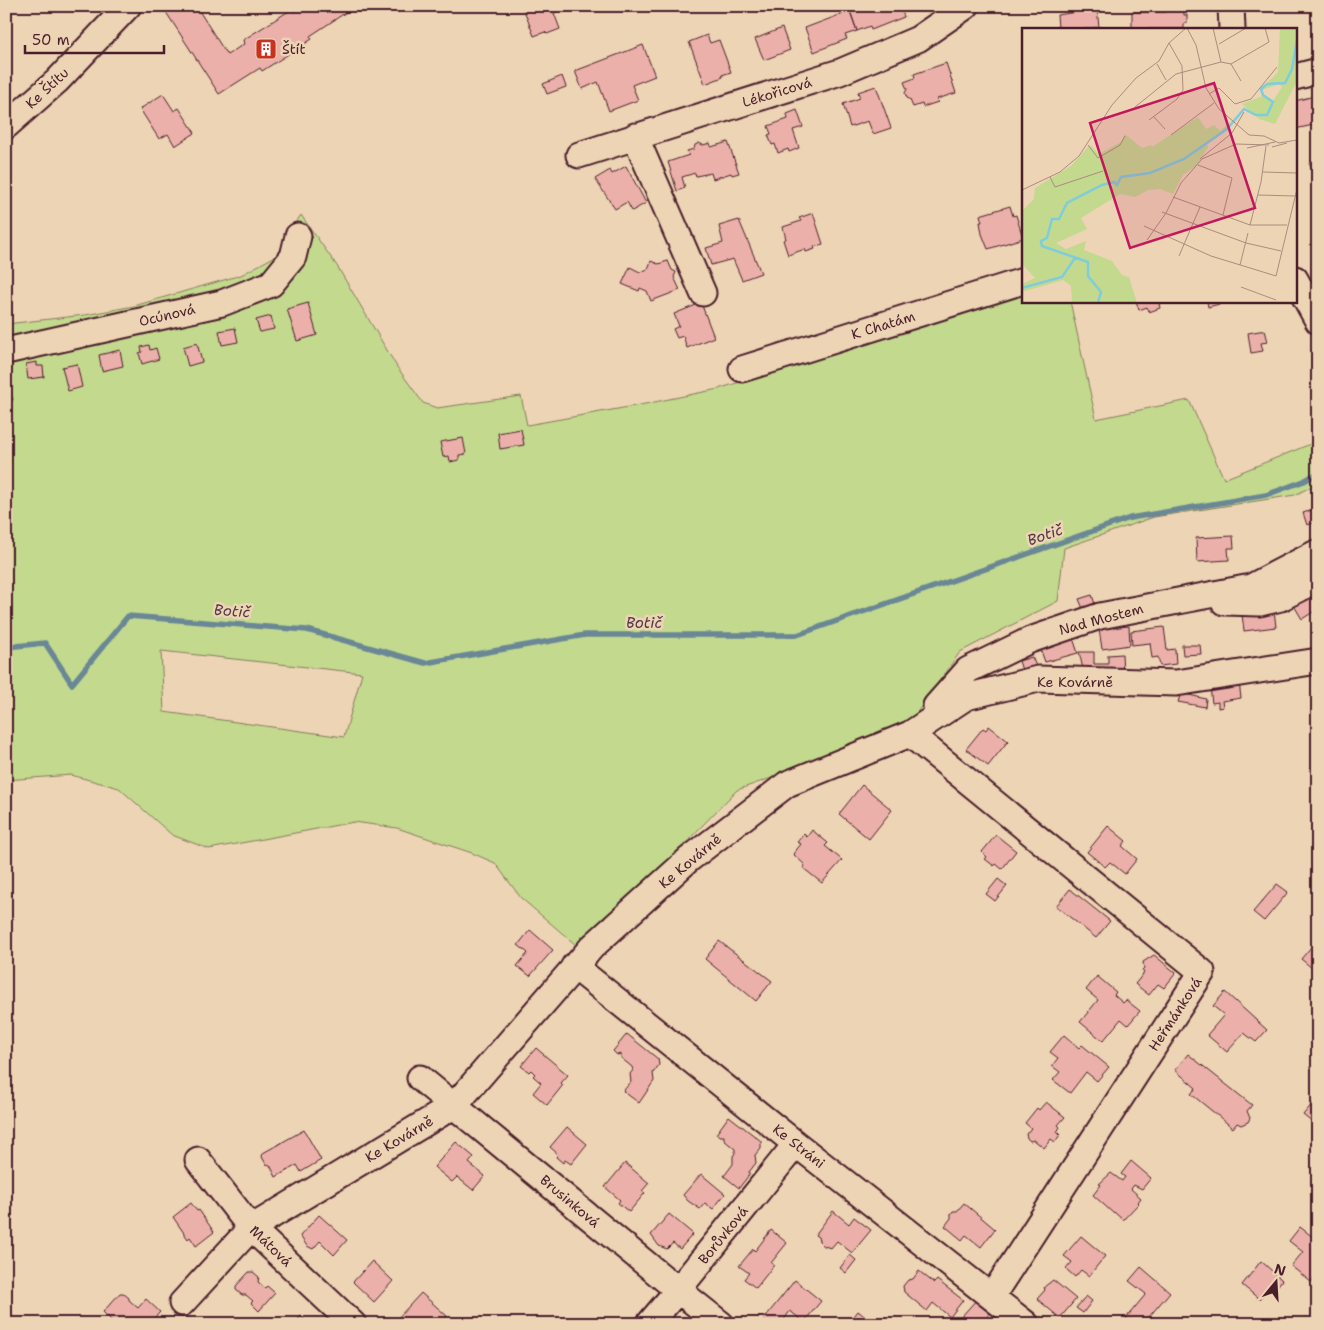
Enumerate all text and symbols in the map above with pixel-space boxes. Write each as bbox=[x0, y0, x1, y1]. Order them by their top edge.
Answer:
scale bar bbox=[25, 22, 164, 54]
inset map bbox=[1022, 28, 1296, 302]
text: 50 m bbox=[32, 30, 70, 50]
building icon: Štít bbox=[254, 37, 278, 61]
place label: Štít bbox=[282, 40, 306, 58]
street label: Ke Štítu bbox=[22, 64, 72, 112]
street label: Lékořicová bbox=[740, 73, 814, 111]
street label: Ocúnová bbox=[137, 300, 197, 330]
street label: K Chatám bbox=[849, 307, 917, 343]
water label: Botič bbox=[1025, 519, 1067, 550]
street label: Nad Mostem bbox=[1057, 599, 1145, 639]
water label: Botič bbox=[213, 600, 252, 622]
water label: Botič bbox=[626, 613, 664, 633]
street label: Ke Kovárně bbox=[1037, 673, 1113, 691]
street label: Ke Kovárně bbox=[655, 830, 725, 892]
street label: Heřmánková bbox=[1144, 973, 1206, 1054]
street label: Ke Kovárně bbox=[362, 1112, 436, 1166]
street label: Ke Stráni bbox=[769, 1120, 829, 1172]
street label: Brusinková bbox=[536, 1171, 604, 1231]
street label: Borůvková bbox=[694, 1202, 752, 1268]
street label: Mátová bbox=[246, 1221, 296, 1271]
north arrow bbox=[1252, 1258, 1302, 1308]
text: N bbox=[1272, 1259, 1288, 1280]

